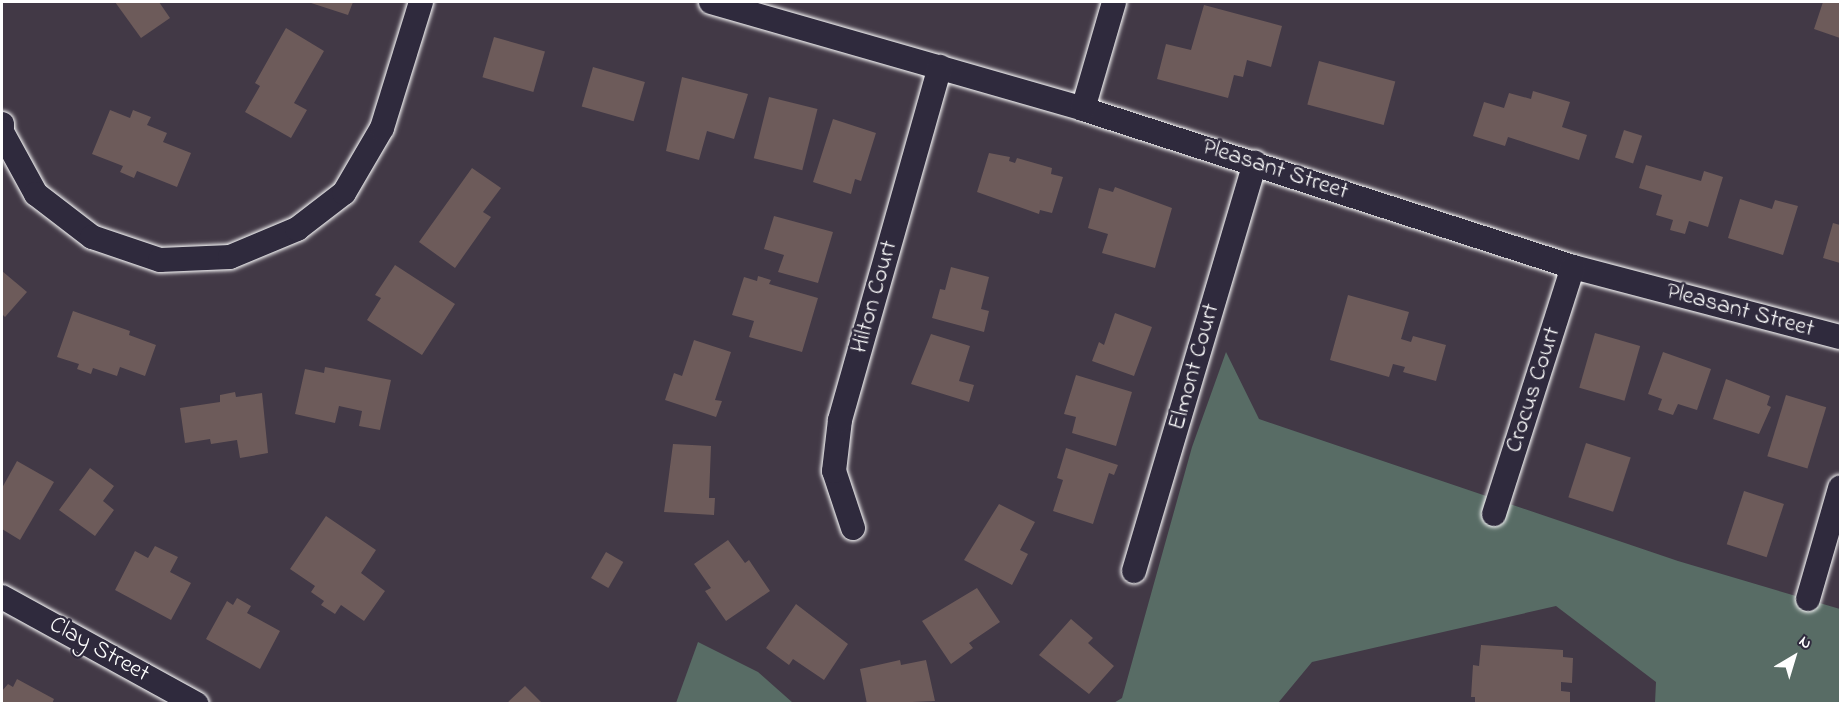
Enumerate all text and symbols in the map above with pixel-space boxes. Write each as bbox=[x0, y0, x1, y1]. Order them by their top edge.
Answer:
street label: Pleasant Street bbox=[1198, 133, 1352, 207]
street label: Hilton Court bbox=[845, 238, 905, 356]
street label: Pleasant Street bbox=[1663, 277, 1817, 345]
street label: Elmont Court bbox=[1163, 300, 1227, 434]
street label: Crocus Court bbox=[1500, 324, 1568, 456]
street label: Clay Street bbox=[44, 611, 154, 689]
north arrow bbox=[1764, 627, 1824, 687]
text: N bbox=[1793, 630, 1817, 656]

